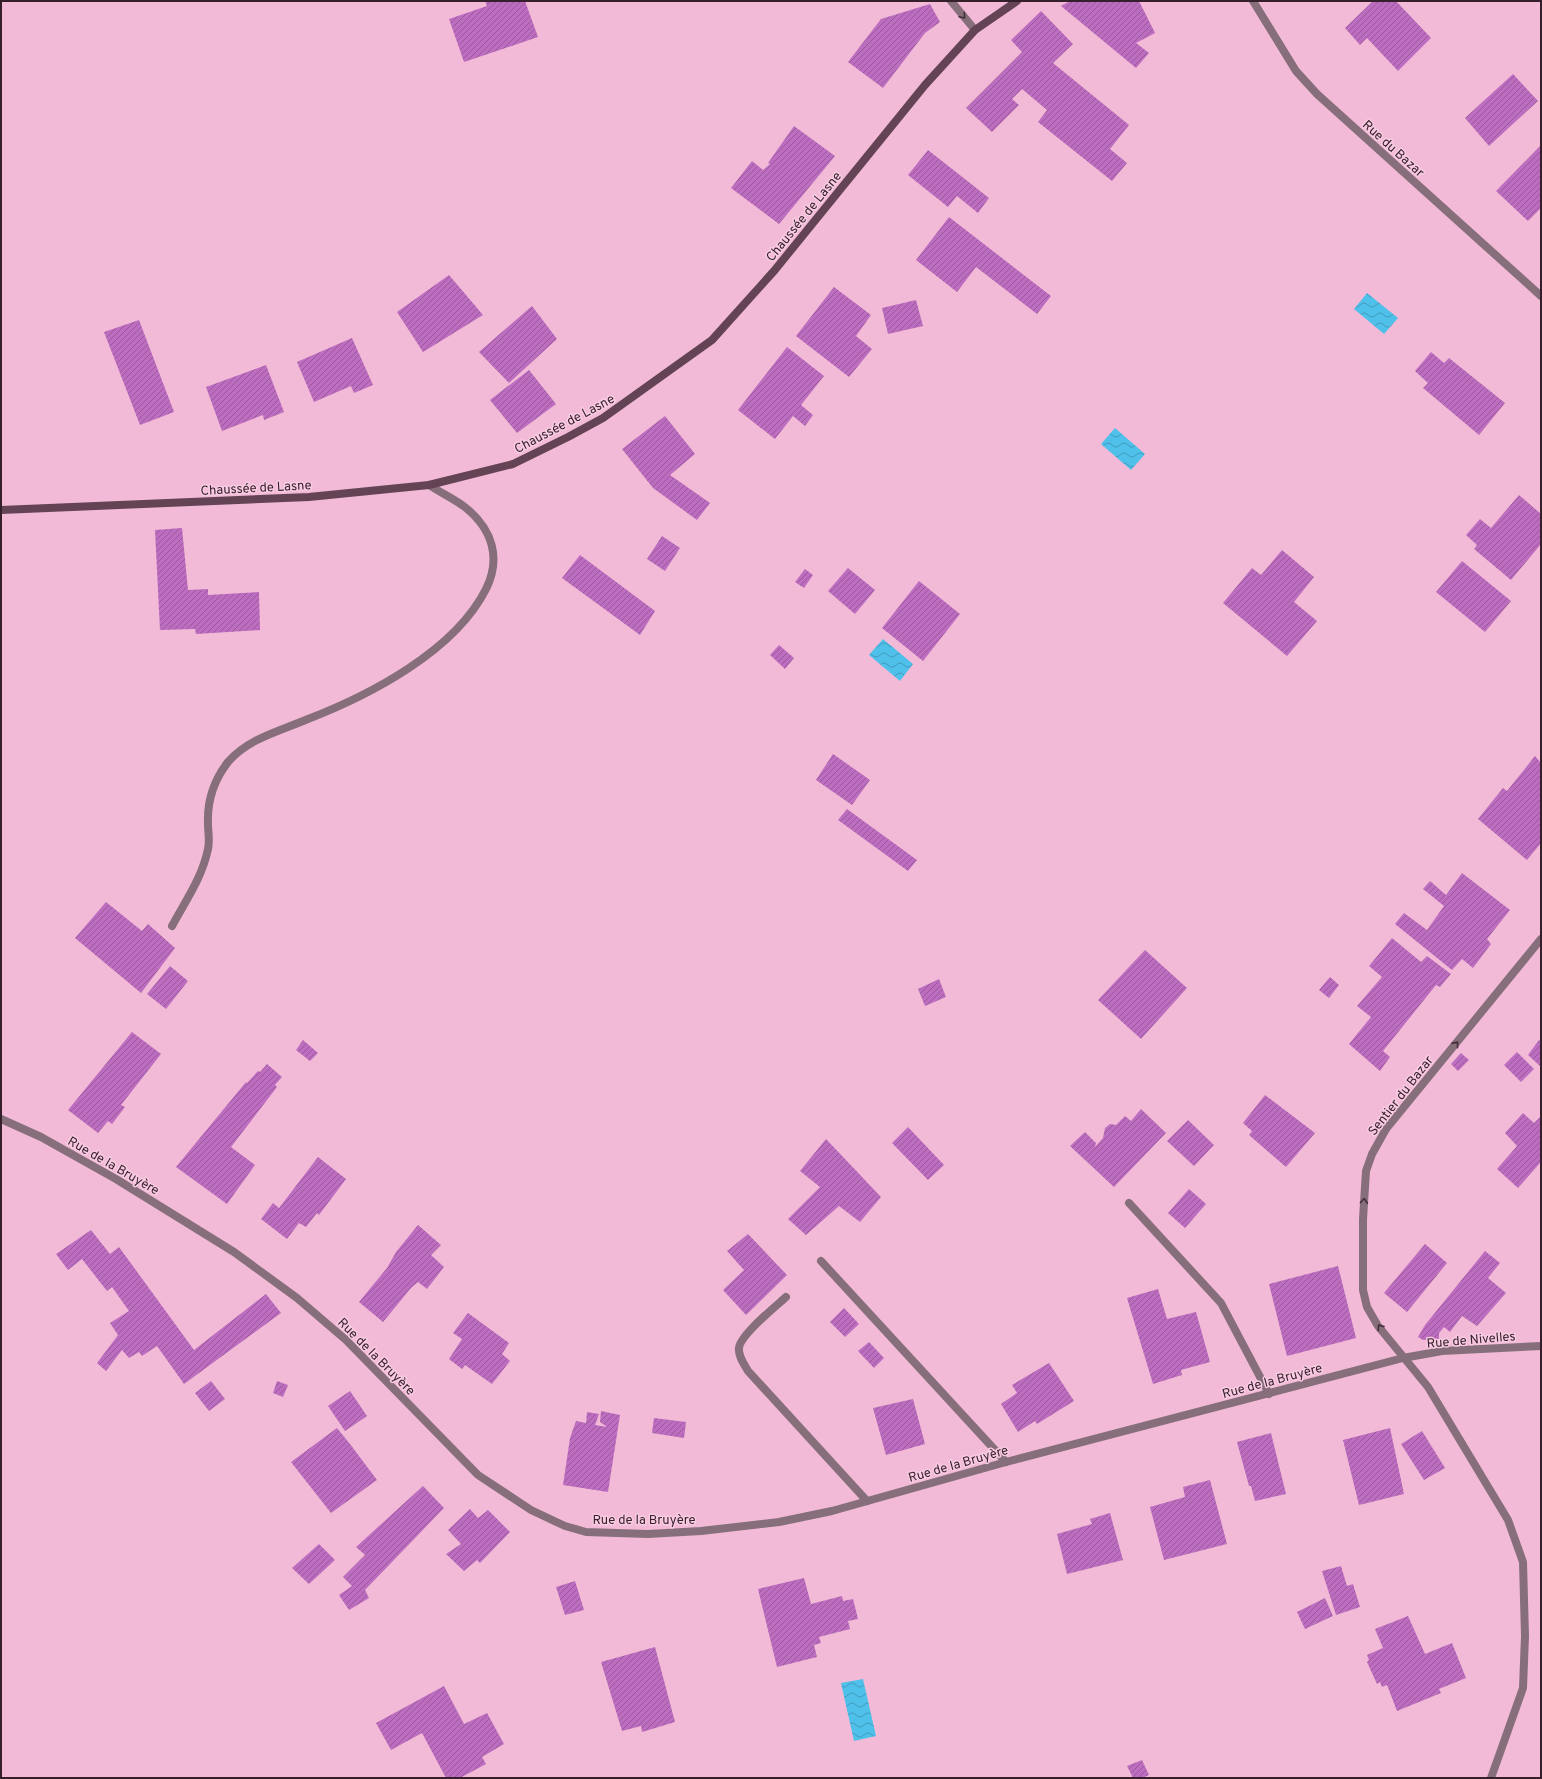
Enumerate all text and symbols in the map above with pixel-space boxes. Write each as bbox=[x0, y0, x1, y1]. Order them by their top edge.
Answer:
one-way arrow bbox=[958, 11, 965, 18]
street label: Rue du Bazar bbox=[1358, 118, 1427, 181]
street label: Chaussée de Lasne bbox=[763, 169, 846, 265]
street label: Chaussée de Lasne bbox=[512, 392, 618, 458]
street label: Chaussée de Lasne bbox=[200, 478, 312, 500]
one-way arrow bbox=[1451, 1042, 1458, 1049]
street label: Sentier du Bazar bbox=[1365, 1053, 1438, 1139]
street label: Rue de la Bruyère bbox=[64, 1134, 162, 1199]
one-way arrow bbox=[1359, 1198, 1368, 1204]
street label: Rue de la Bruyère bbox=[333, 1315, 418, 1400]
one-way arrow bbox=[1377, 1324, 1385, 1331]
street label: Rue de Nivelles bbox=[1426, 1329, 1516, 1353]
street label: Rue de la Bruyère bbox=[1221, 1361, 1324, 1403]
street label: Rue de la Bruyère bbox=[907, 1443, 1010, 1487]
street label: Rue de la Bruyère bbox=[592, 1513, 696, 1529]

